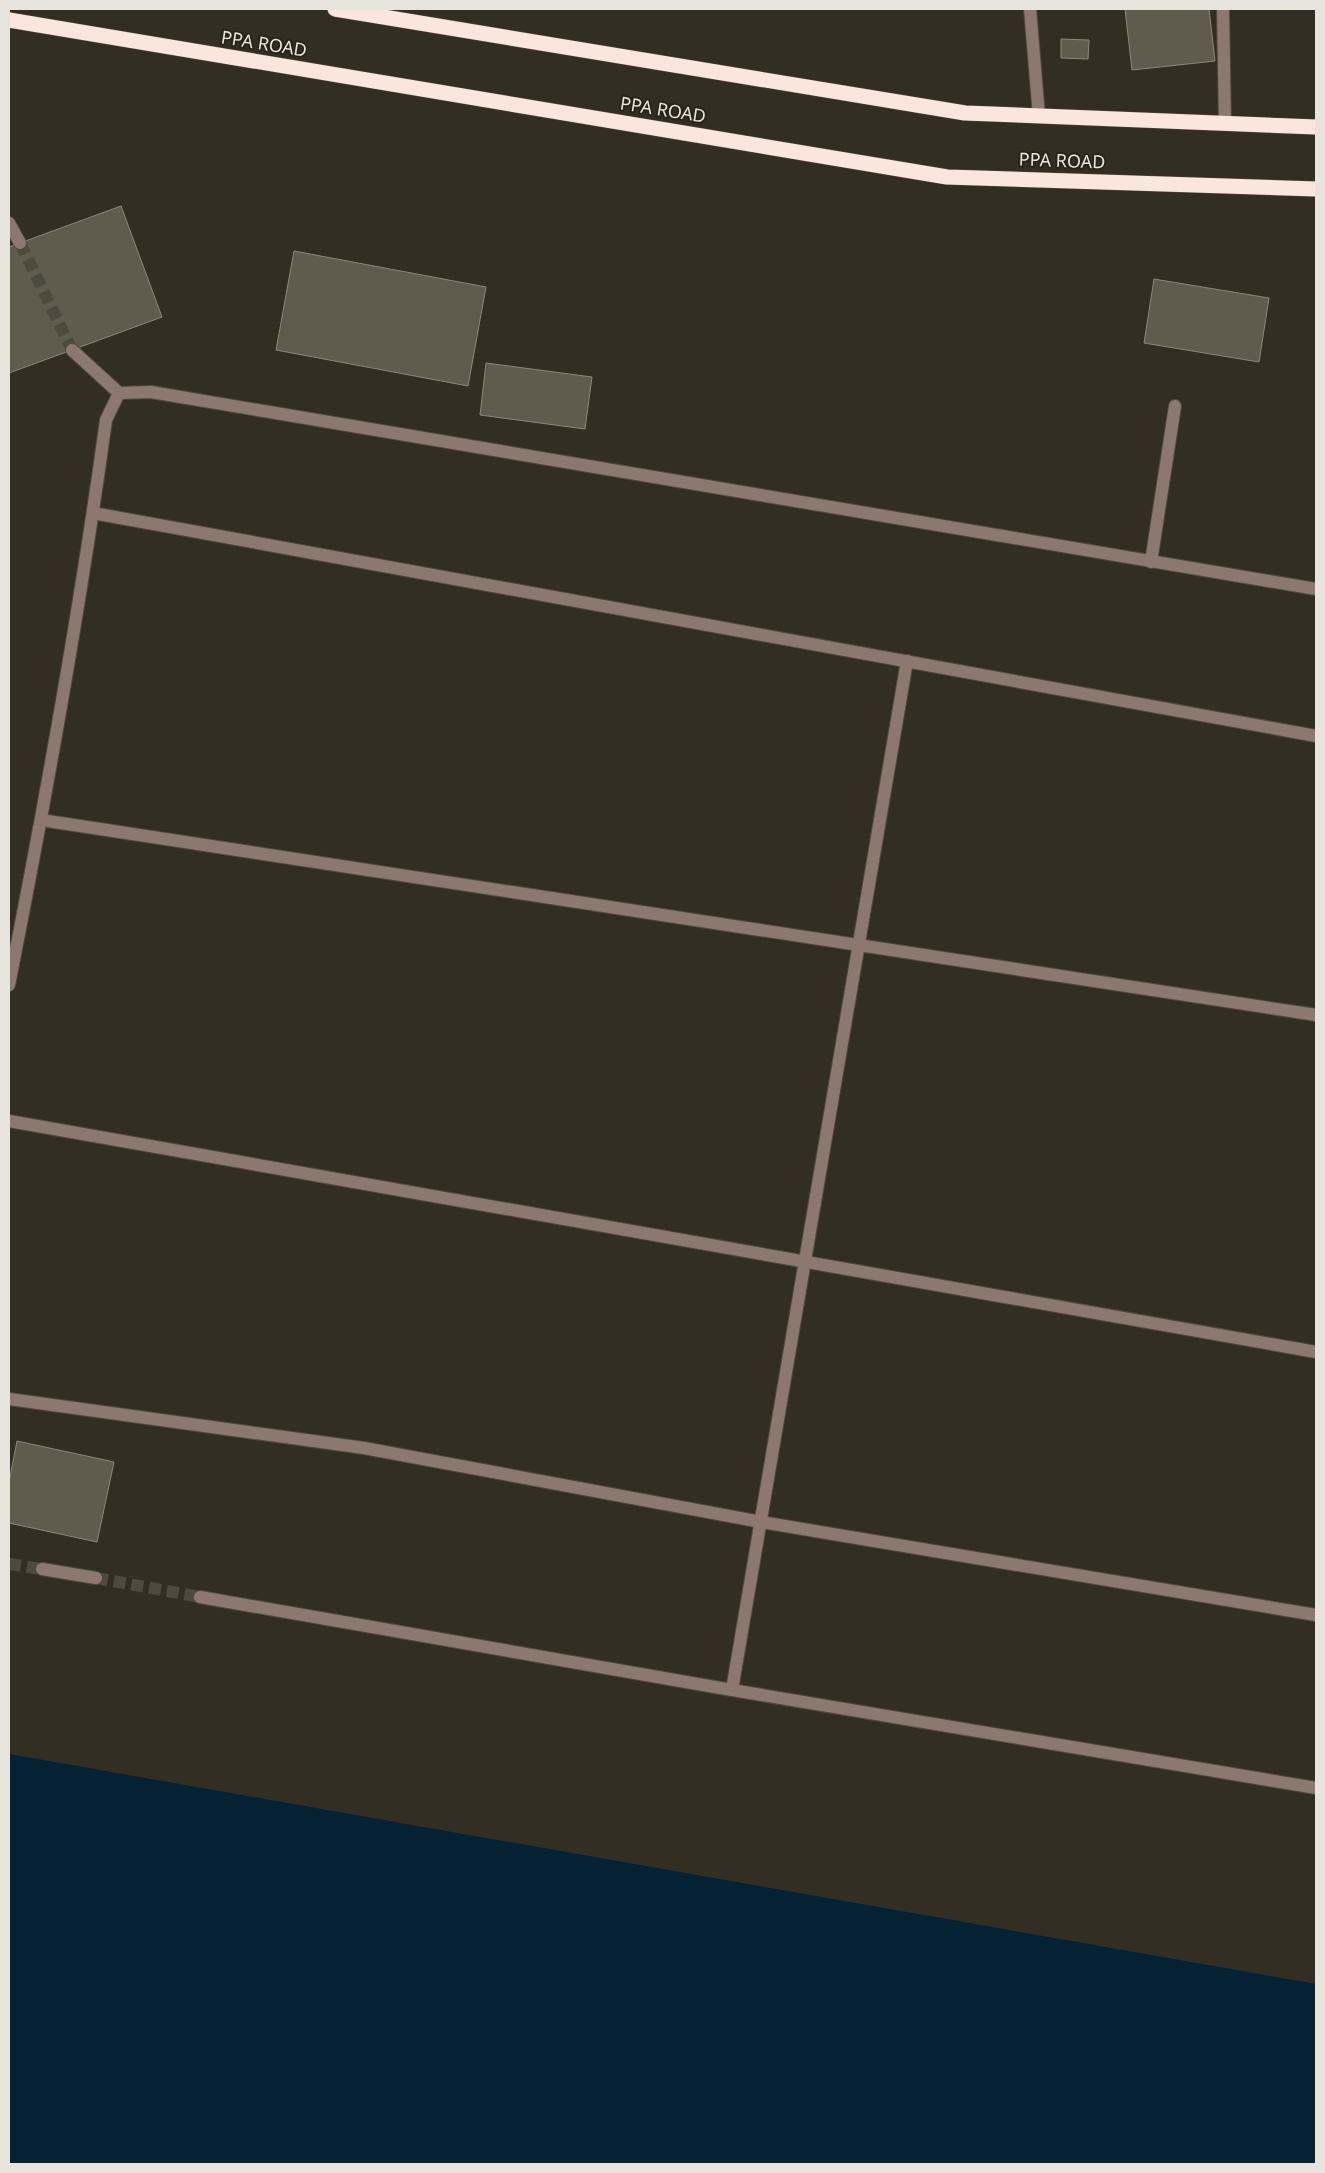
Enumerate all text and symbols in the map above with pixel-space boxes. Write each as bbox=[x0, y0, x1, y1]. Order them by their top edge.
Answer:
street label: PPA ROAD bbox=[220, 24, 309, 62]
street label: PPA ROAD bbox=[619, 90, 708, 128]
street label: PPA ROAD bbox=[1018, 146, 1106, 174]

